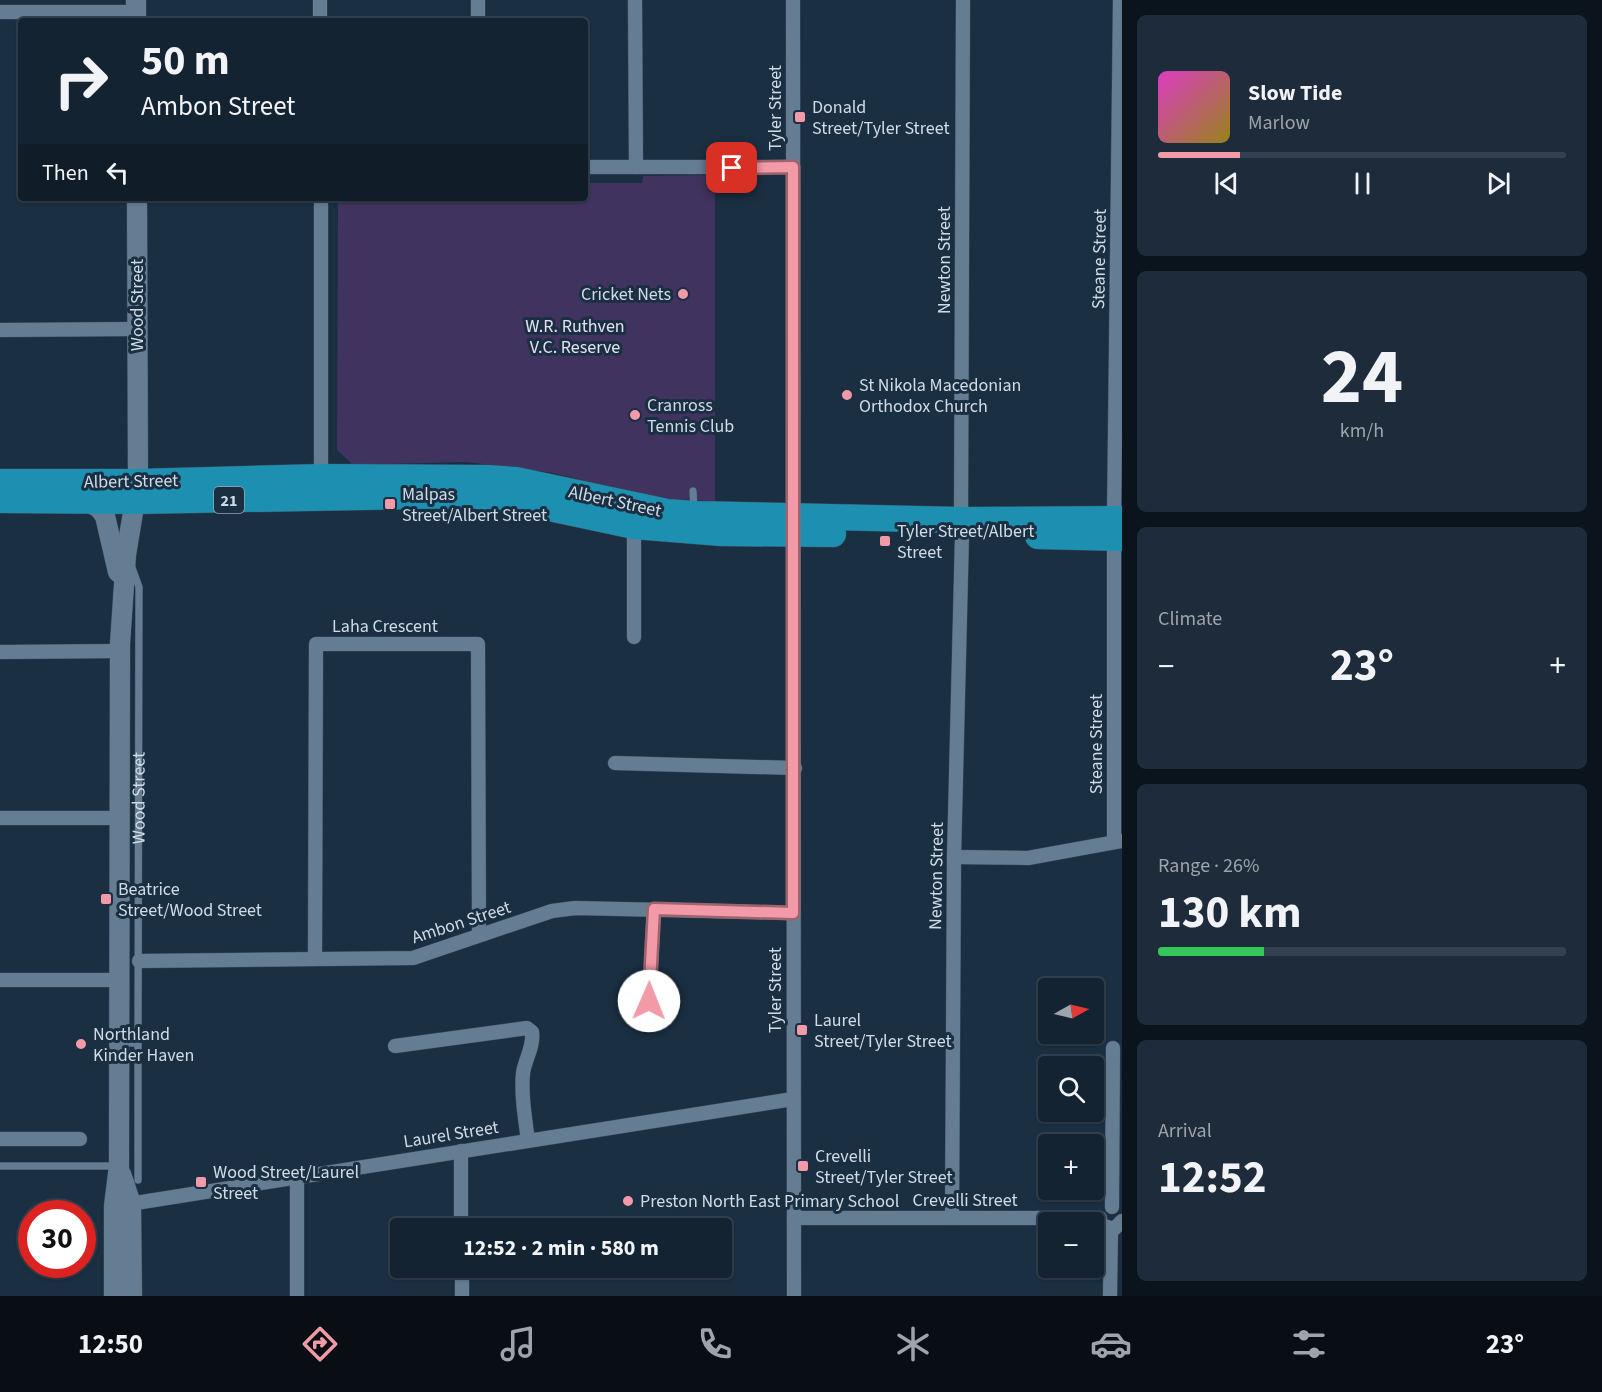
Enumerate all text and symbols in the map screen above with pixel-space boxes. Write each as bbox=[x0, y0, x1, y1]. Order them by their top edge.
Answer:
text: 50 m bbox=[141, 31, 230, 91]
icon: right bbox=[42, 42, 120, 120]
street label: Tyler Street bbox=[763, 65, 788, 151]
text: Slow Tide bbox=[1248, 77, 1342, 109]
text: Ambon Street bbox=[141, 87, 295, 126]
place label: Donald Street/Tyler Street bbox=[812, 95, 950, 141]
text: Marlow bbox=[1248, 109, 1310, 137]
marker: Donald Street/Tyler Street bbox=[793, 110, 807, 124]
pin bbox=[706, 142, 757, 193]
icon: arrive bbox=[715, 151, 748, 184]
icon: left bbox=[101, 156, 134, 189]
text: Then bbox=[42, 157, 89, 189]
icon: previous bbox=[1210, 167, 1243, 200]
icon: pause bbox=[1346, 167, 1379, 200]
icon: next bbox=[1482, 167, 1515, 200]
street label: Newton Street bbox=[932, 206, 957, 314]
street label: Steane Street bbox=[1086, 209, 1113, 309]
street label: Wood Street bbox=[125, 259, 150, 351]
place label: Cricket Nets bbox=[581, 282, 671, 307]
marker: Cricket Nets bbox=[676, 287, 690, 301]
park label: W.R. Ruthven V.C. Reserve bbox=[525, 314, 625, 360]
text: 24 bbox=[1321, 322, 1403, 433]
place label: St Nikola Macedonian Orthodox Church bbox=[859, 373, 1021, 419]
marker: St Nikola Macedonian Orthodox Church bbox=[840, 388, 854, 402]
place label: Cranross Tennis Club bbox=[647, 393, 734, 439]
marker: Cranross Tennis Club bbox=[628, 408, 642, 422]
text: km/h bbox=[1340, 417, 1384, 445]
street label: Albert Street bbox=[84, 468, 178, 495]
street label: Albert Street bbox=[566, 479, 664, 524]
place label: Malpas Street/Albert Street bbox=[402, 482, 547, 528]
road number: 21 bbox=[214, 487, 244, 513]
marker: Malpas Street/Albert Street bbox=[383, 497, 397, 511]
place label: Tyler Street/Albert Street bbox=[897, 519, 1034, 565]
marker: Tyler Street/Albert Street bbox=[878, 534, 892, 548]
text: Climate bbox=[1158, 605, 1222, 633]
street label: Laha Crescent bbox=[332, 614, 438, 639]
text: 23° bbox=[1330, 634, 1394, 698]
text: − bbox=[1158, 643, 1174, 690]
text: + bbox=[1550, 643, 1566, 690]
street label: Steane Street bbox=[1084, 694, 1109, 794]
street label: Wood Street bbox=[126, 752, 152, 844]
street label: Newton Street bbox=[923, 822, 950, 930]
text: Range · 26% bbox=[1158, 852, 1259, 880]
place label: Beatrice Street/Wood Street bbox=[118, 877, 262, 923]
text: 130 km bbox=[1158, 881, 1302, 945]
marker: Beatrice Street/Wood Street bbox=[99, 892, 113, 906]
street label: Ambon Street bbox=[408, 895, 514, 950]
street label: Tyler Street bbox=[763, 947, 788, 1033]
position arrow bbox=[617, 969, 681, 1033]
north arrow bbox=[1038, 978, 1104, 1044]
map controls bbox=[1038, 978, 1104, 1278]
place label: Laurel Street/Tyler Street bbox=[814, 1008, 952, 1054]
place label: Northland Kinder Haven bbox=[93, 1022, 194, 1068]
marker: Laurel Street/Tyler Street bbox=[795, 1023, 809, 1037]
marker: Northland Kinder Haven bbox=[74, 1037, 88, 1051]
button: search bbox=[1038, 1056, 1104, 1122]
street label: Laurel Street bbox=[402, 1115, 500, 1154]
text: Arrival bbox=[1158, 1117, 1212, 1145]
button: + bbox=[1038, 1134, 1104, 1200]
place label: Crevelli Street/Tyler Street bbox=[815, 1144, 953, 1190]
text: 12:52 bbox=[1158, 1146, 1267, 1210]
marker: Crevelli Street/Tyler Street bbox=[796, 1159, 810, 1173]
place label: Wood Street/Laurel Street bbox=[213, 1160, 359, 1206]
marker: Wood Street/Laurel Street bbox=[194, 1175, 208, 1189]
street label: Crevelli Street bbox=[913, 1188, 1017, 1213]
place label: Preston North East Primary School bbox=[640, 1189, 899, 1214]
marker: Preston North East Primary School bbox=[621, 1194, 635, 1208]
speed limit sign: 30 bbox=[18, 1200, 96, 1278]
button: − bbox=[1038, 1212, 1104, 1278]
text: 12:52 · 2 min · 580 m bbox=[463, 1232, 659, 1264]
icon: directions bbox=[299, 1323, 341, 1365]
icon: music bbox=[497, 1323, 539, 1365]
icon: phone bbox=[694, 1323, 736, 1365]
icon: climate bbox=[892, 1323, 934, 1365]
icon: car bbox=[1090, 1323, 1132, 1365]
icon: filters bbox=[1288, 1323, 1330, 1365]
text: 12:50 bbox=[78, 1325, 143, 1364]
text: 23° bbox=[1486, 1325, 1524, 1364]

